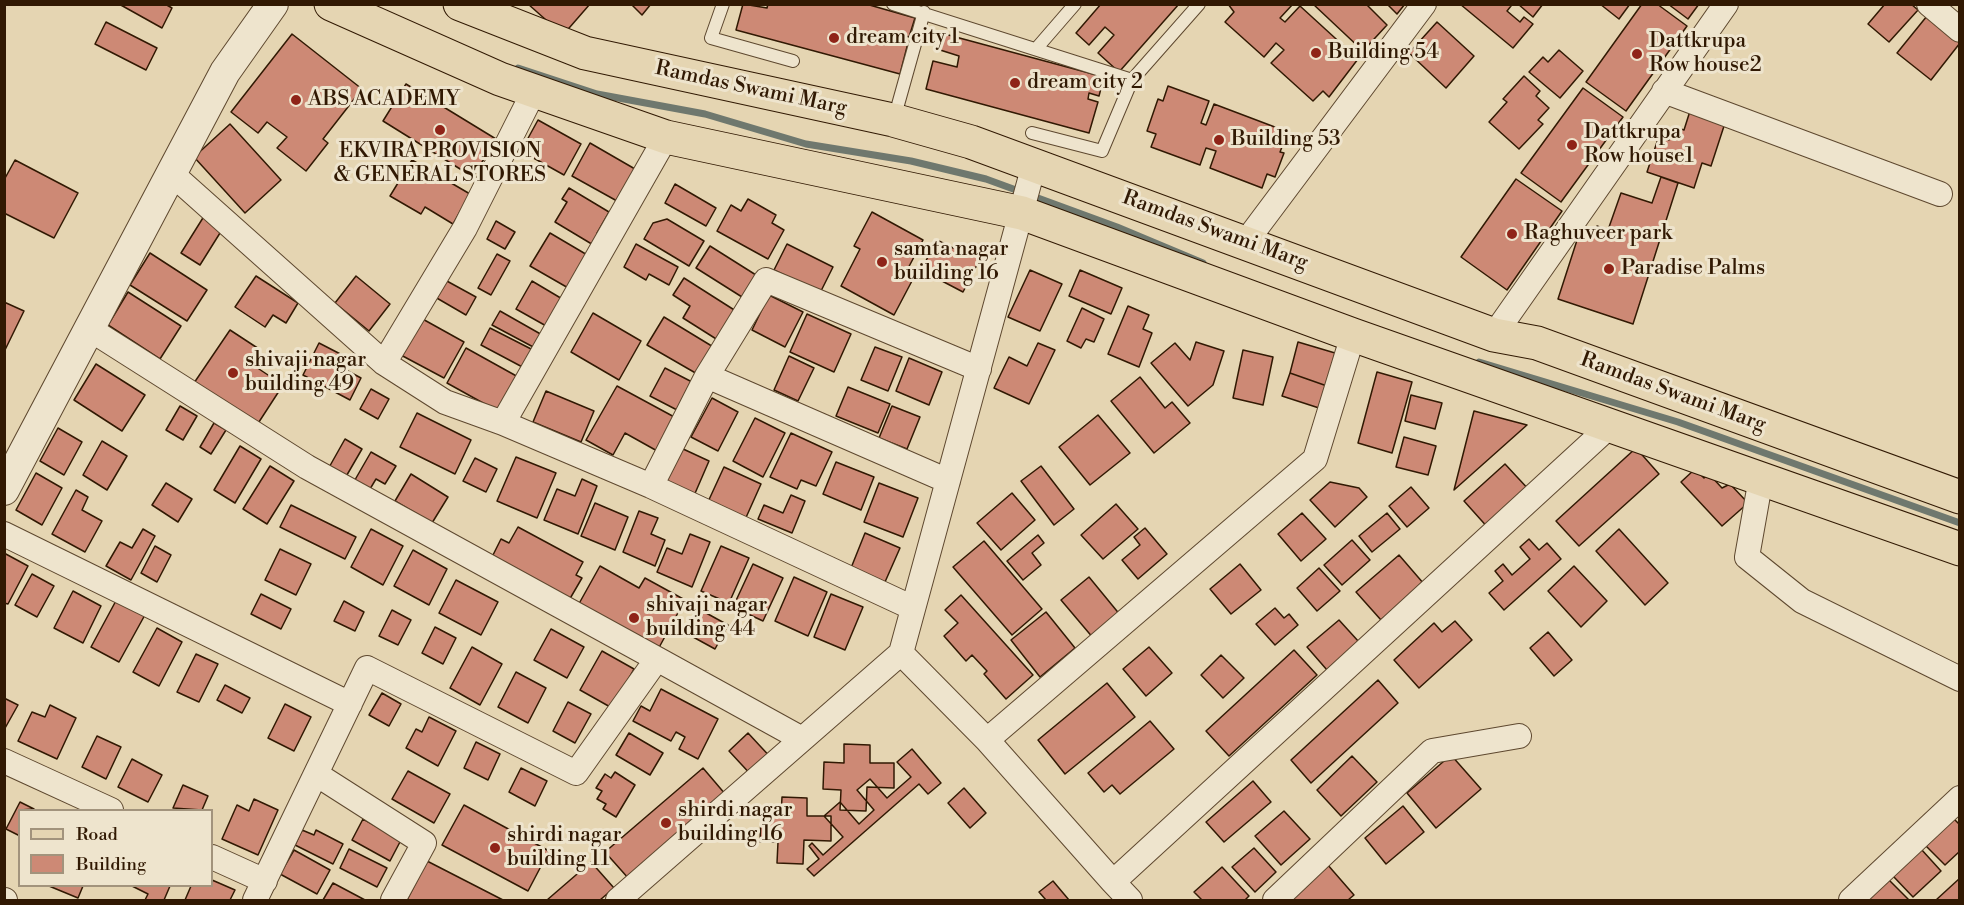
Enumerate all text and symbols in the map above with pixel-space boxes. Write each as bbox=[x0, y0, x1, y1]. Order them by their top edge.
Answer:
place label: dream city 1 bbox=[846, 25, 959, 51]
place label: Dattkrupa Row house2 bbox=[1649, 29, 1762, 79]
marker: dream city 1 bbox=[827, 31, 841, 45]
place label: Building 54 bbox=[1328, 40, 1439, 66]
marker: Building 54 bbox=[1309, 46, 1323, 60]
marker: Dattkrupa Row house2 bbox=[1630, 47, 1644, 61]
street label: Ramdas Swami Marg bbox=[653, 56, 849, 122]
place label: dream city 2 bbox=[1027, 70, 1143, 96]
marker: dream city 2 bbox=[1008, 76, 1022, 90]
place label: ABS ACADEMY bbox=[308, 87, 459, 113]
marker: ABS ACADEMY bbox=[289, 93, 303, 107]
place label: Dattkrupa Row house1 bbox=[1584, 120, 1694, 170]
marker: EKVIRA PROVISION & GENERAL STORES bbox=[433, 123, 447, 137]
place label: Building 53 bbox=[1231, 127, 1341, 153]
marker: Building 53 bbox=[1212, 133, 1226, 147]
marker: Dattkrupa Row house1 bbox=[1565, 138, 1579, 152]
place label: EKVIRA PROVISION & GENERAL STORES bbox=[334, 139, 546, 189]
street label: Ramdas Swami Marg bbox=[1119, 186, 1311, 276]
place label: Raghuveer park bbox=[1524, 221, 1672, 247]
marker: Raghuveer park bbox=[1505, 227, 1519, 241]
place label: samta nagar building 16 bbox=[894, 237, 1009, 287]
marker: samta nagar building 16 bbox=[875, 255, 889, 269]
place label: Paradise Palms bbox=[1621, 256, 1765, 282]
marker: Paradise Palms bbox=[1602, 262, 1616, 276]
place label: shivaji nagar building 49 bbox=[245, 348, 366, 398]
street label: Ramdas Swami Marg bbox=[1577, 348, 1769, 438]
marker: shivaji nagar building 49 bbox=[226, 366, 240, 380]
place label: shivaji nagar building 44 bbox=[646, 593, 767, 643]
marker: shivaji nagar building 44 bbox=[627, 611, 641, 625]
place label: shirdi nagar building 16 bbox=[678, 798, 792, 848]
legend bbox=[18, 809, 213, 887]
marker: shirdi nagar building 16 bbox=[659, 816, 673, 830]
text: Road bbox=[76, 823, 118, 846]
place label: shirdi nagar building 11 bbox=[507, 823, 621, 873]
marker: shirdi nagar building 11 bbox=[488, 841, 502, 855]
text: Building bbox=[76, 853, 146, 876]

